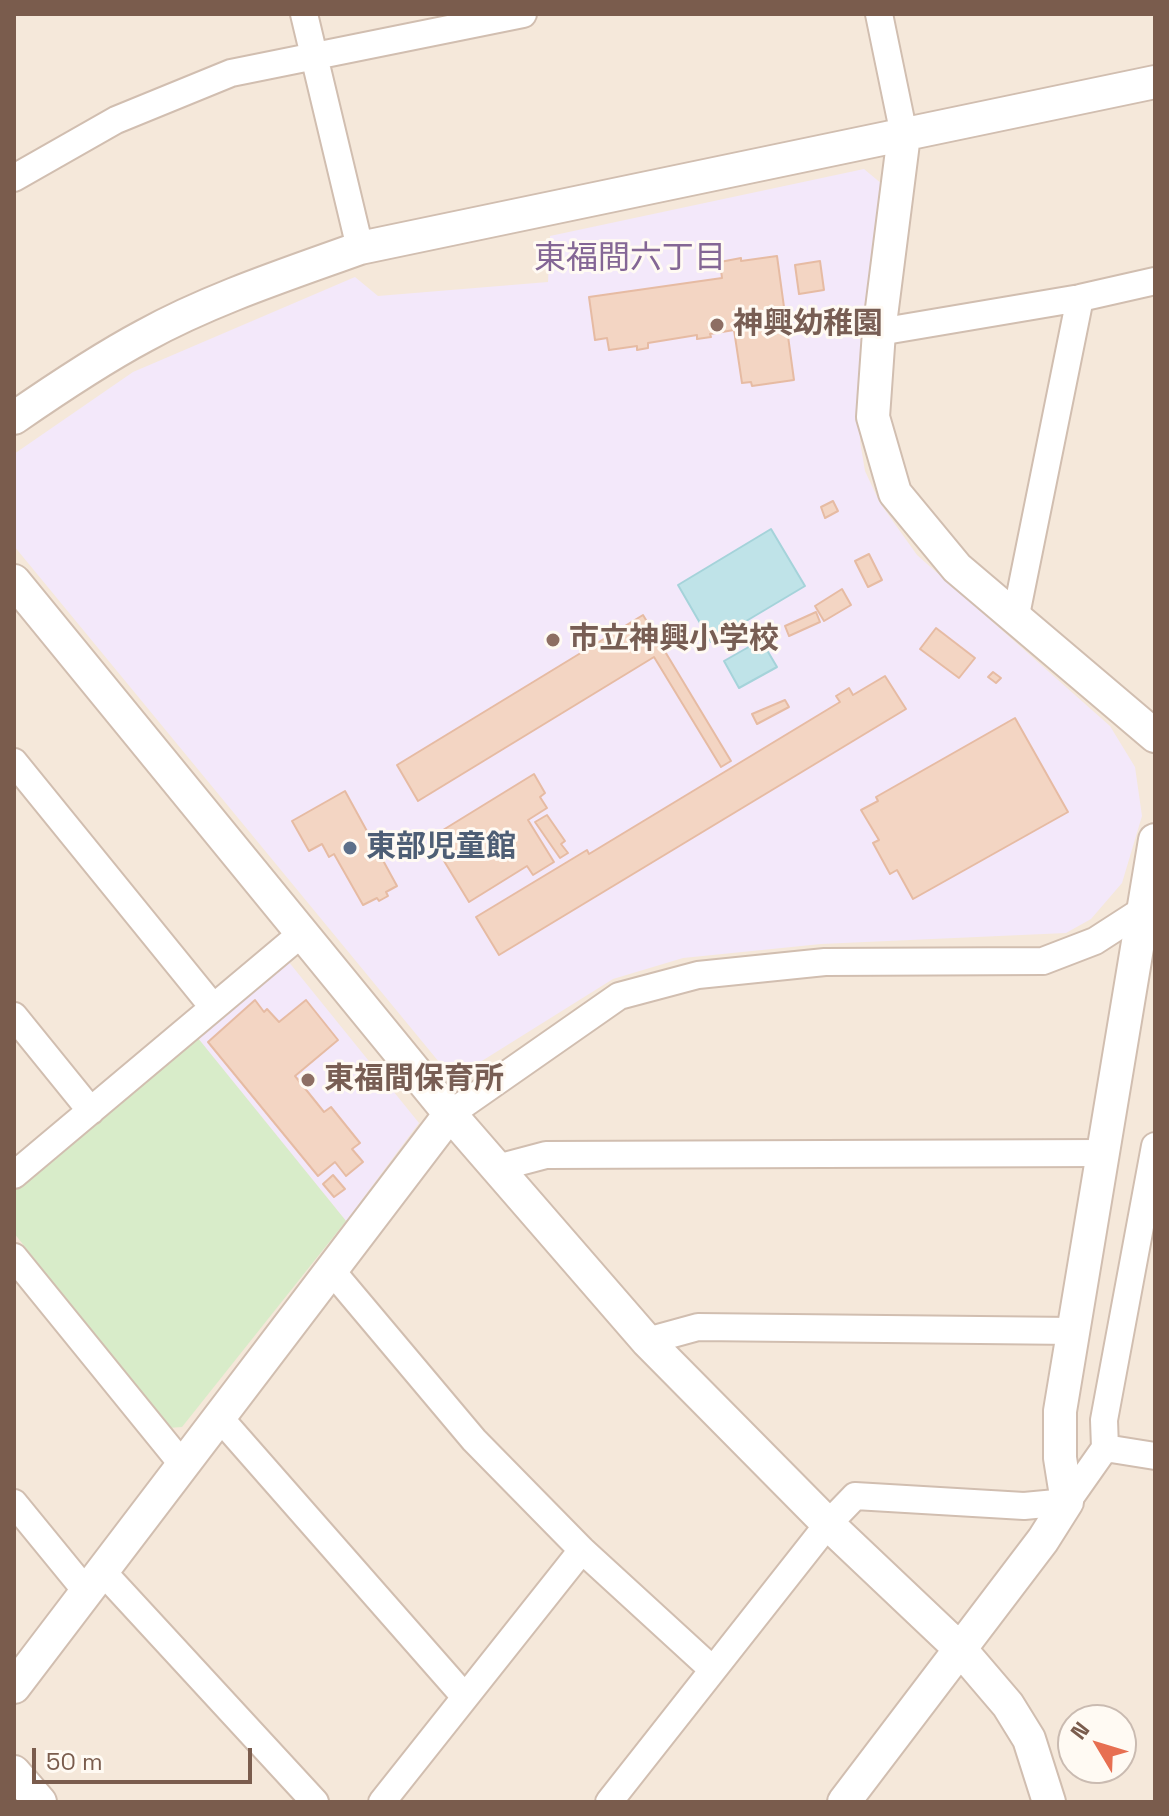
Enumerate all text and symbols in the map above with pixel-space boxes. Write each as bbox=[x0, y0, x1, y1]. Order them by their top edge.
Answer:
district label: 東福間六丁目 bbox=[534, 240, 726, 278]
place label: 神興幼稚園 bbox=[733, 307, 883, 343]
marker: 神興幼稚園 bbox=[708, 316, 726, 334]
place label: 市立神興小学校 bbox=[569, 622, 779, 658]
marker: 市立神興小学校 bbox=[544, 631, 562, 649]
place label: 東部児童館 bbox=[366, 830, 516, 866]
marker: 東部児童館 bbox=[341, 839, 359, 857]
place label: 東福間保育所 bbox=[324, 1062, 504, 1098]
marker: 東福間保育所 bbox=[299, 1071, 317, 1089]
north arrow bbox=[1057, 1704, 1137, 1784]
text: N bbox=[1064, 1716, 1095, 1745]
scale bar bbox=[36, 1732, 256, 1782]
text: 50 m bbox=[46, 1746, 103, 1777]

